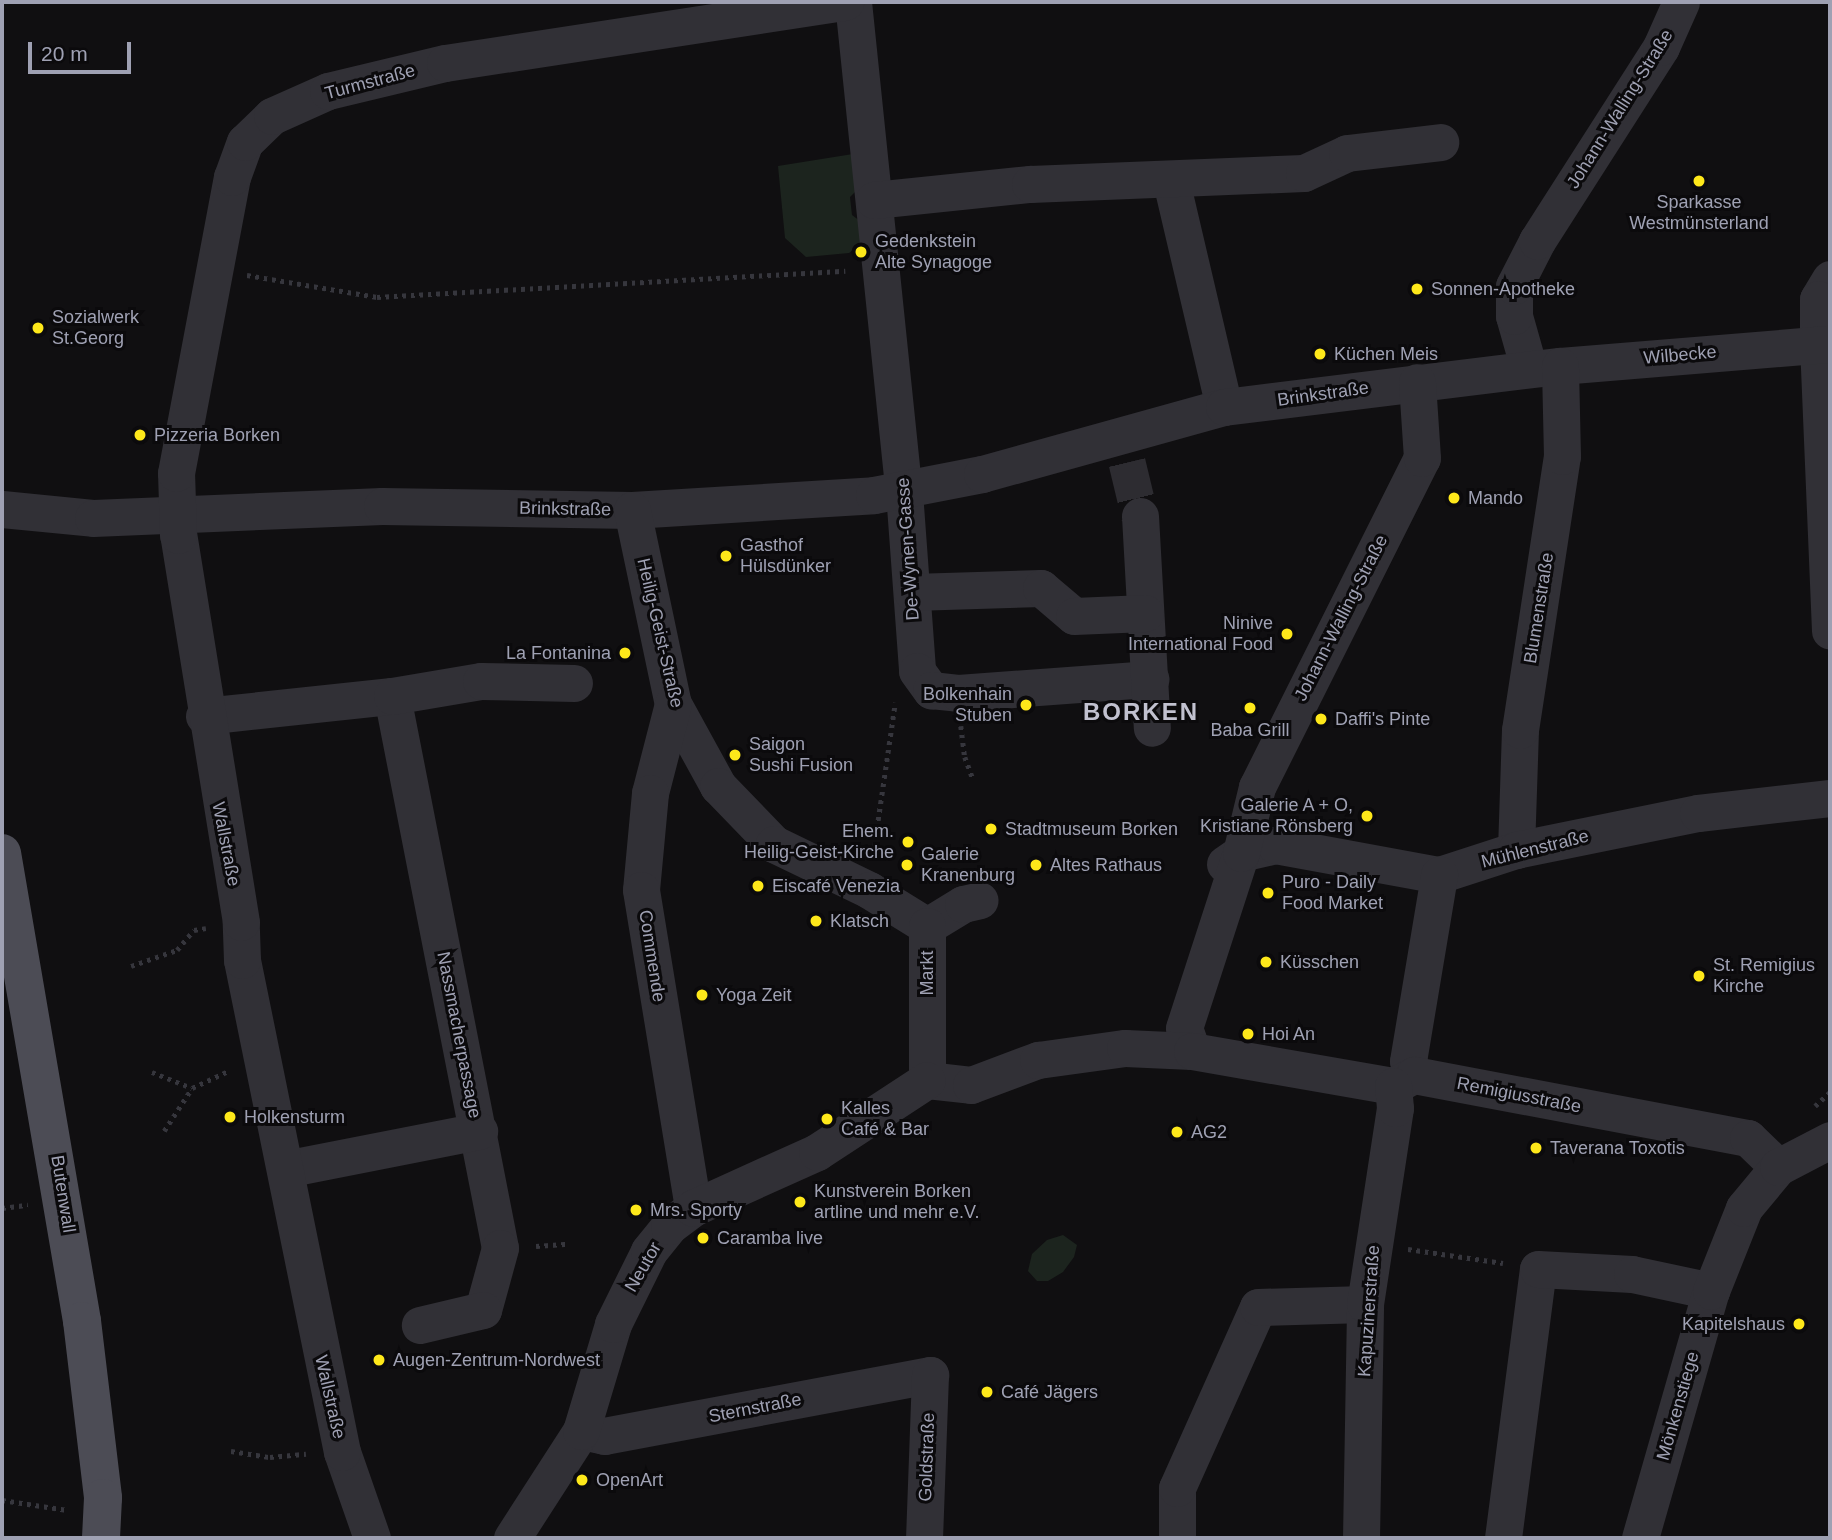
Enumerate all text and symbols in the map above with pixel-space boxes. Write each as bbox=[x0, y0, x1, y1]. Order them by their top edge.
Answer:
street label: Johann-Walling-Straße bbox=[1562, 26, 1678, 192]
scale bar bbox=[32, 28, 135, 72]
text: 20 m bbox=[41, 42, 88, 65]
street label: Turmstraße bbox=[323, 60, 417, 104]
marker: Sparkasse Westmünsterland bbox=[1691, 173, 1707, 189]
place label: Sparkasse Westmünsterland bbox=[1629, 192, 1769, 234]
place label: Gedenkstein Alte Synagoge bbox=[875, 231, 992, 274]
marker: Gedenkstein Alte Synagoge bbox=[853, 244, 869, 260]
place label: Sonnen-Apotheke bbox=[1431, 278, 1575, 300]
marker: Sonnen-Apotheke bbox=[1409, 281, 1425, 297]
place label: Sozialwerk St.Georg bbox=[52, 307, 139, 350]
marker: Sozialwerk St.Georg bbox=[30, 320, 46, 336]
street label: Wilbecke bbox=[1643, 341, 1717, 369]
place label: Küchen Meis bbox=[1334, 343, 1438, 365]
marker: Küchen Meis bbox=[1312, 346, 1328, 362]
street label: Brinkstraße bbox=[1276, 377, 1370, 411]
place label: Pizzeria Borken bbox=[154, 424, 280, 446]
marker: Pizzeria Borken bbox=[132, 427, 148, 443]
street label: De-Wynen-Gasse bbox=[892, 477, 924, 621]
place label: Mando bbox=[1468, 487, 1523, 509]
marker: Mando bbox=[1446, 490, 1462, 506]
street label: Brinkstraße bbox=[519, 497, 611, 521]
street label: Johann-Walling-Straße bbox=[1290, 531, 1392, 705]
place label: Gasthof Hülsdünker bbox=[740, 535, 831, 578]
marker: Gasthof Hülsdünker bbox=[718, 548, 734, 564]
street label: Blumenstraße bbox=[1520, 551, 1558, 665]
street label: Heilig-Geist-Straße bbox=[632, 556, 688, 710]
place label: Ninive International Food bbox=[1128, 613, 1273, 656]
marker: Ninive International Food bbox=[1279, 626, 1295, 642]
place label: La Fontanina bbox=[506, 642, 611, 664]
marker: La Fontanina bbox=[617, 645, 633, 661]
place label: Bolkenhain Stuben bbox=[923, 684, 1012, 726]
marker: Bolkenhain Stuben bbox=[1018, 697, 1034, 713]
district label: BORKEN bbox=[1084, 698, 1198, 726]
marker: Baba Grill bbox=[1242, 700, 1258, 716]
place label: Daffi's Pinte bbox=[1335, 708, 1430, 730]
marker: Daffi's Pinte bbox=[1313, 711, 1329, 727]
place label: Baba Grill bbox=[1210, 719, 1290, 741]
place label: Saigon Sushi Fusion bbox=[749, 734, 853, 776]
marker: Saigon Sushi Fusion bbox=[727, 747, 743, 763]
place label: Galerie A + O, Kristiane Rönsberg bbox=[1200, 795, 1353, 838]
street label: Wallstraße bbox=[207, 800, 245, 888]
marker: Galerie A + O, Kristiane Rönsberg bbox=[1359, 808, 1375, 824]
place label: Stadtmuseum Borken bbox=[1005, 818, 1178, 840]
place label: Ehem. Heilig-Geist-Kirche bbox=[744, 821, 894, 864]
marker: Stadtmuseum Borken bbox=[983, 821, 999, 837]
street label: Mühlenstraße bbox=[1479, 825, 1591, 873]
marker: Ehem. Heilig-Geist-Kirche bbox=[900, 834, 916, 850]
place label: Galerie Kranenburg bbox=[921, 844, 1015, 886]
place label: Altes Rathaus bbox=[1050, 854, 1162, 876]
marker: Galerie Kranenburg bbox=[899, 857, 915, 873]
marker: Altes Rathaus bbox=[1028, 857, 1044, 873]
place label: Puro - Daily Food Market bbox=[1282, 872, 1383, 914]
place label: Eiscafé Venezia bbox=[772, 875, 900, 897]
marker: Eiscafé Venezia bbox=[750, 878, 766, 894]
marker: Puro - Daily Food Market bbox=[1260, 885, 1276, 901]
street label: Commende bbox=[634, 908, 670, 1004]
place label: Klatsch bbox=[830, 910, 889, 932]
marker: Klatsch bbox=[808, 913, 824, 929]
street label: Nassmacherpassage bbox=[432, 950, 486, 1120]
street label: Markt bbox=[916, 950, 938, 996]
place label: Küsschen bbox=[1280, 951, 1359, 973]
marker: Küsschen bbox=[1258, 954, 1274, 970]
place label: St. Remigius Kirche bbox=[1713, 955, 1815, 998]
marker: St. Remigius Kirche bbox=[1691, 968, 1707, 984]
place label: Yoga Zeit bbox=[716, 984, 791, 1006]
marker: Yoga Zeit bbox=[694, 987, 710, 1003]
place label: Hoi An bbox=[1262, 1023, 1316, 1045]
marker: Hoi An bbox=[1240, 1026, 1256, 1042]
street label: Remigiusstraße bbox=[1455, 1072, 1583, 1118]
place label: Kalles Café & Bar bbox=[841, 1098, 929, 1140]
place label: Holkensturm bbox=[244, 1106, 345, 1128]
marker: Holkensturm bbox=[222, 1109, 238, 1125]
marker: Kalles Café & Bar bbox=[819, 1111, 835, 1127]
place label: AG2 bbox=[1191, 1121, 1227, 1143]
marker: AG2 bbox=[1169, 1124, 1185, 1140]
place label: Taverana Toxotis bbox=[1550, 1137, 1685, 1159]
marker: Taverana Toxotis bbox=[1528, 1140, 1544, 1156]
street label: Butenwall bbox=[46, 1154, 80, 1234]
place label: Kunstverein Borken artline und mehr e.V. bbox=[814, 1181, 979, 1224]
marker: Kunstverein Borken artline und mehr e.V. bbox=[792, 1194, 808, 1210]
place label: Mrs. Sporty bbox=[650, 1199, 742, 1221]
marker: Mrs. Sporty bbox=[628, 1202, 644, 1218]
place label: Caramba live bbox=[717, 1227, 823, 1249]
marker: Caramba live bbox=[695, 1230, 711, 1246]
street label: Neutor bbox=[620, 1238, 666, 1296]
street label: Kapuzinerstraße bbox=[1354, 1244, 1384, 1378]
place label: Kapitelshaus bbox=[1682, 1313, 1785, 1335]
marker: Kapitelshaus bbox=[1791, 1316, 1807, 1332]
place label: Augen-Zentrum-Nordwest bbox=[393, 1349, 600, 1371]
street label: Mönkenstiege bbox=[1652, 1349, 1704, 1463]
marker: Augen-Zentrum-Nordwest bbox=[371, 1352, 387, 1368]
street label: Wallstraße bbox=[310, 1353, 350, 1441]
place label: Café Jägers bbox=[1001, 1381, 1098, 1403]
marker: Café Jägers bbox=[979, 1384, 995, 1400]
street label: Sternstraße bbox=[707, 1388, 803, 1428]
street label: Goldstraße bbox=[915, 1412, 939, 1502]
place label: OpenArt bbox=[596, 1469, 663, 1491]
marker: OpenArt bbox=[574, 1472, 590, 1488]

